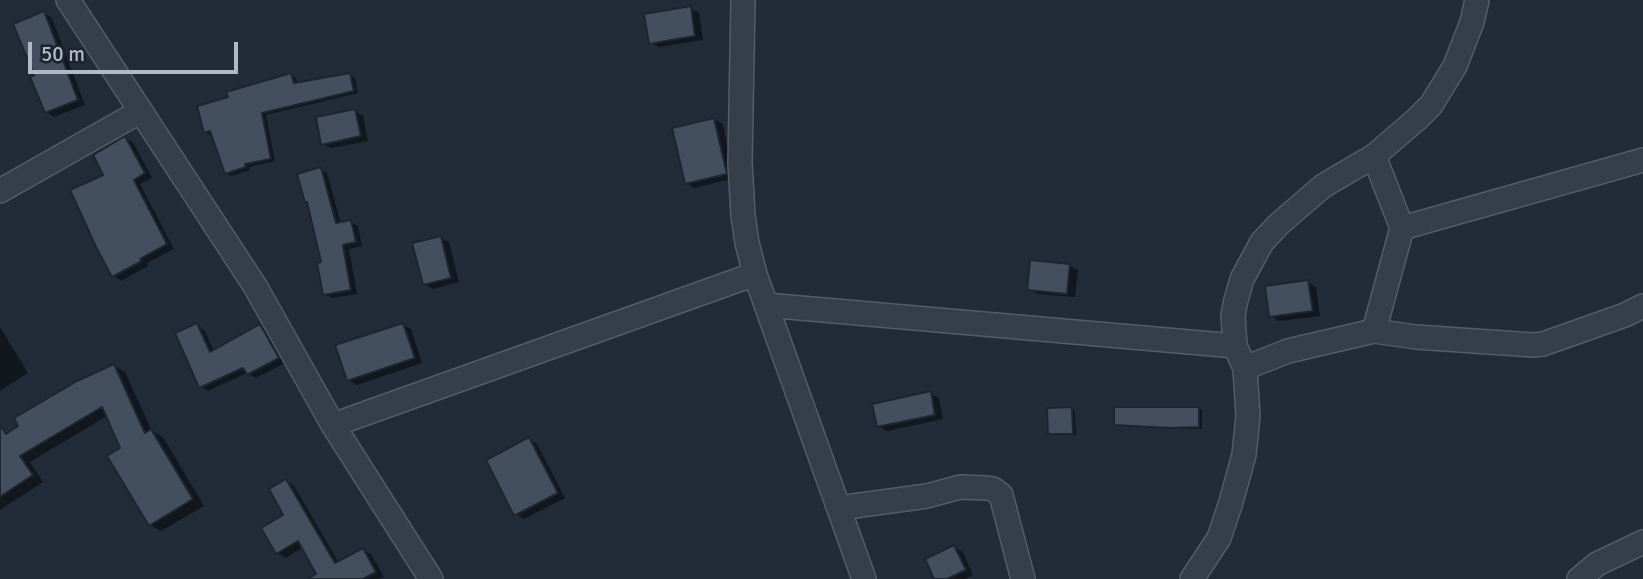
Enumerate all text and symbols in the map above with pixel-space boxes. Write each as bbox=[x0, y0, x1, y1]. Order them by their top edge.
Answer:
scale bar bbox=[32, 28, 242, 72]
text: 50 m bbox=[41, 41, 85, 67]

